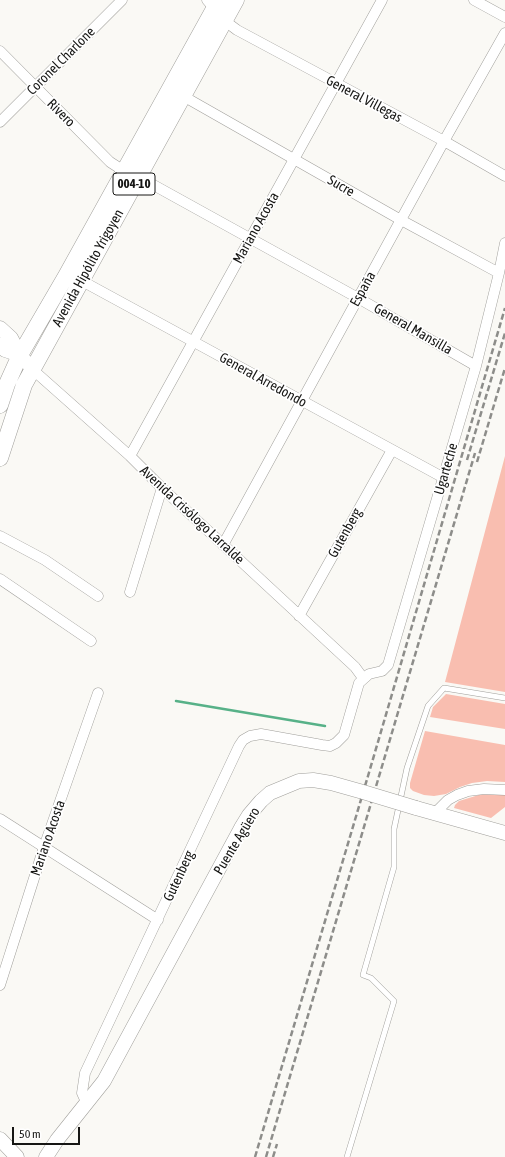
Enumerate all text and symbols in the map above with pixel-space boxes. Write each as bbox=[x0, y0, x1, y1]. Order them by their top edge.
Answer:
street label: Coronel Charlone bbox=[23, 23, 99, 99]
street label: General Villegas bbox=[323, 72, 405, 126]
street label: Rivero bbox=[43, 95, 79, 131]
street label: Sucre bbox=[325, 172, 357, 200]
road number: 004-10 bbox=[113, 173, 155, 195]
street label: Mariano Acosta bbox=[229, 189, 283, 267]
street label: Avenida Hipólito Yrigoyen bbox=[49, 206, 127, 330]
street label: España bbox=[347, 269, 379, 309]
street label: General Mansilla bbox=[371, 300, 455, 358]
street label: General Arredondo bbox=[216, 349, 310, 411]
street label: Ugarteche bbox=[431, 441, 461, 497]
street label: Avenida Crisólogo Larralde bbox=[136, 462, 248, 568]
street label: Gutenberg bbox=[325, 505, 365, 561]
street label: Mariano Acosta bbox=[27, 798, 69, 878]
street label: Puente Agüero bbox=[210, 804, 264, 878]
street label: Gutenberg bbox=[160, 848, 198, 904]
scale bar bbox=[14, 1119, 82, 1145]
text: 50 m bbox=[19, 1127, 41, 1141]

